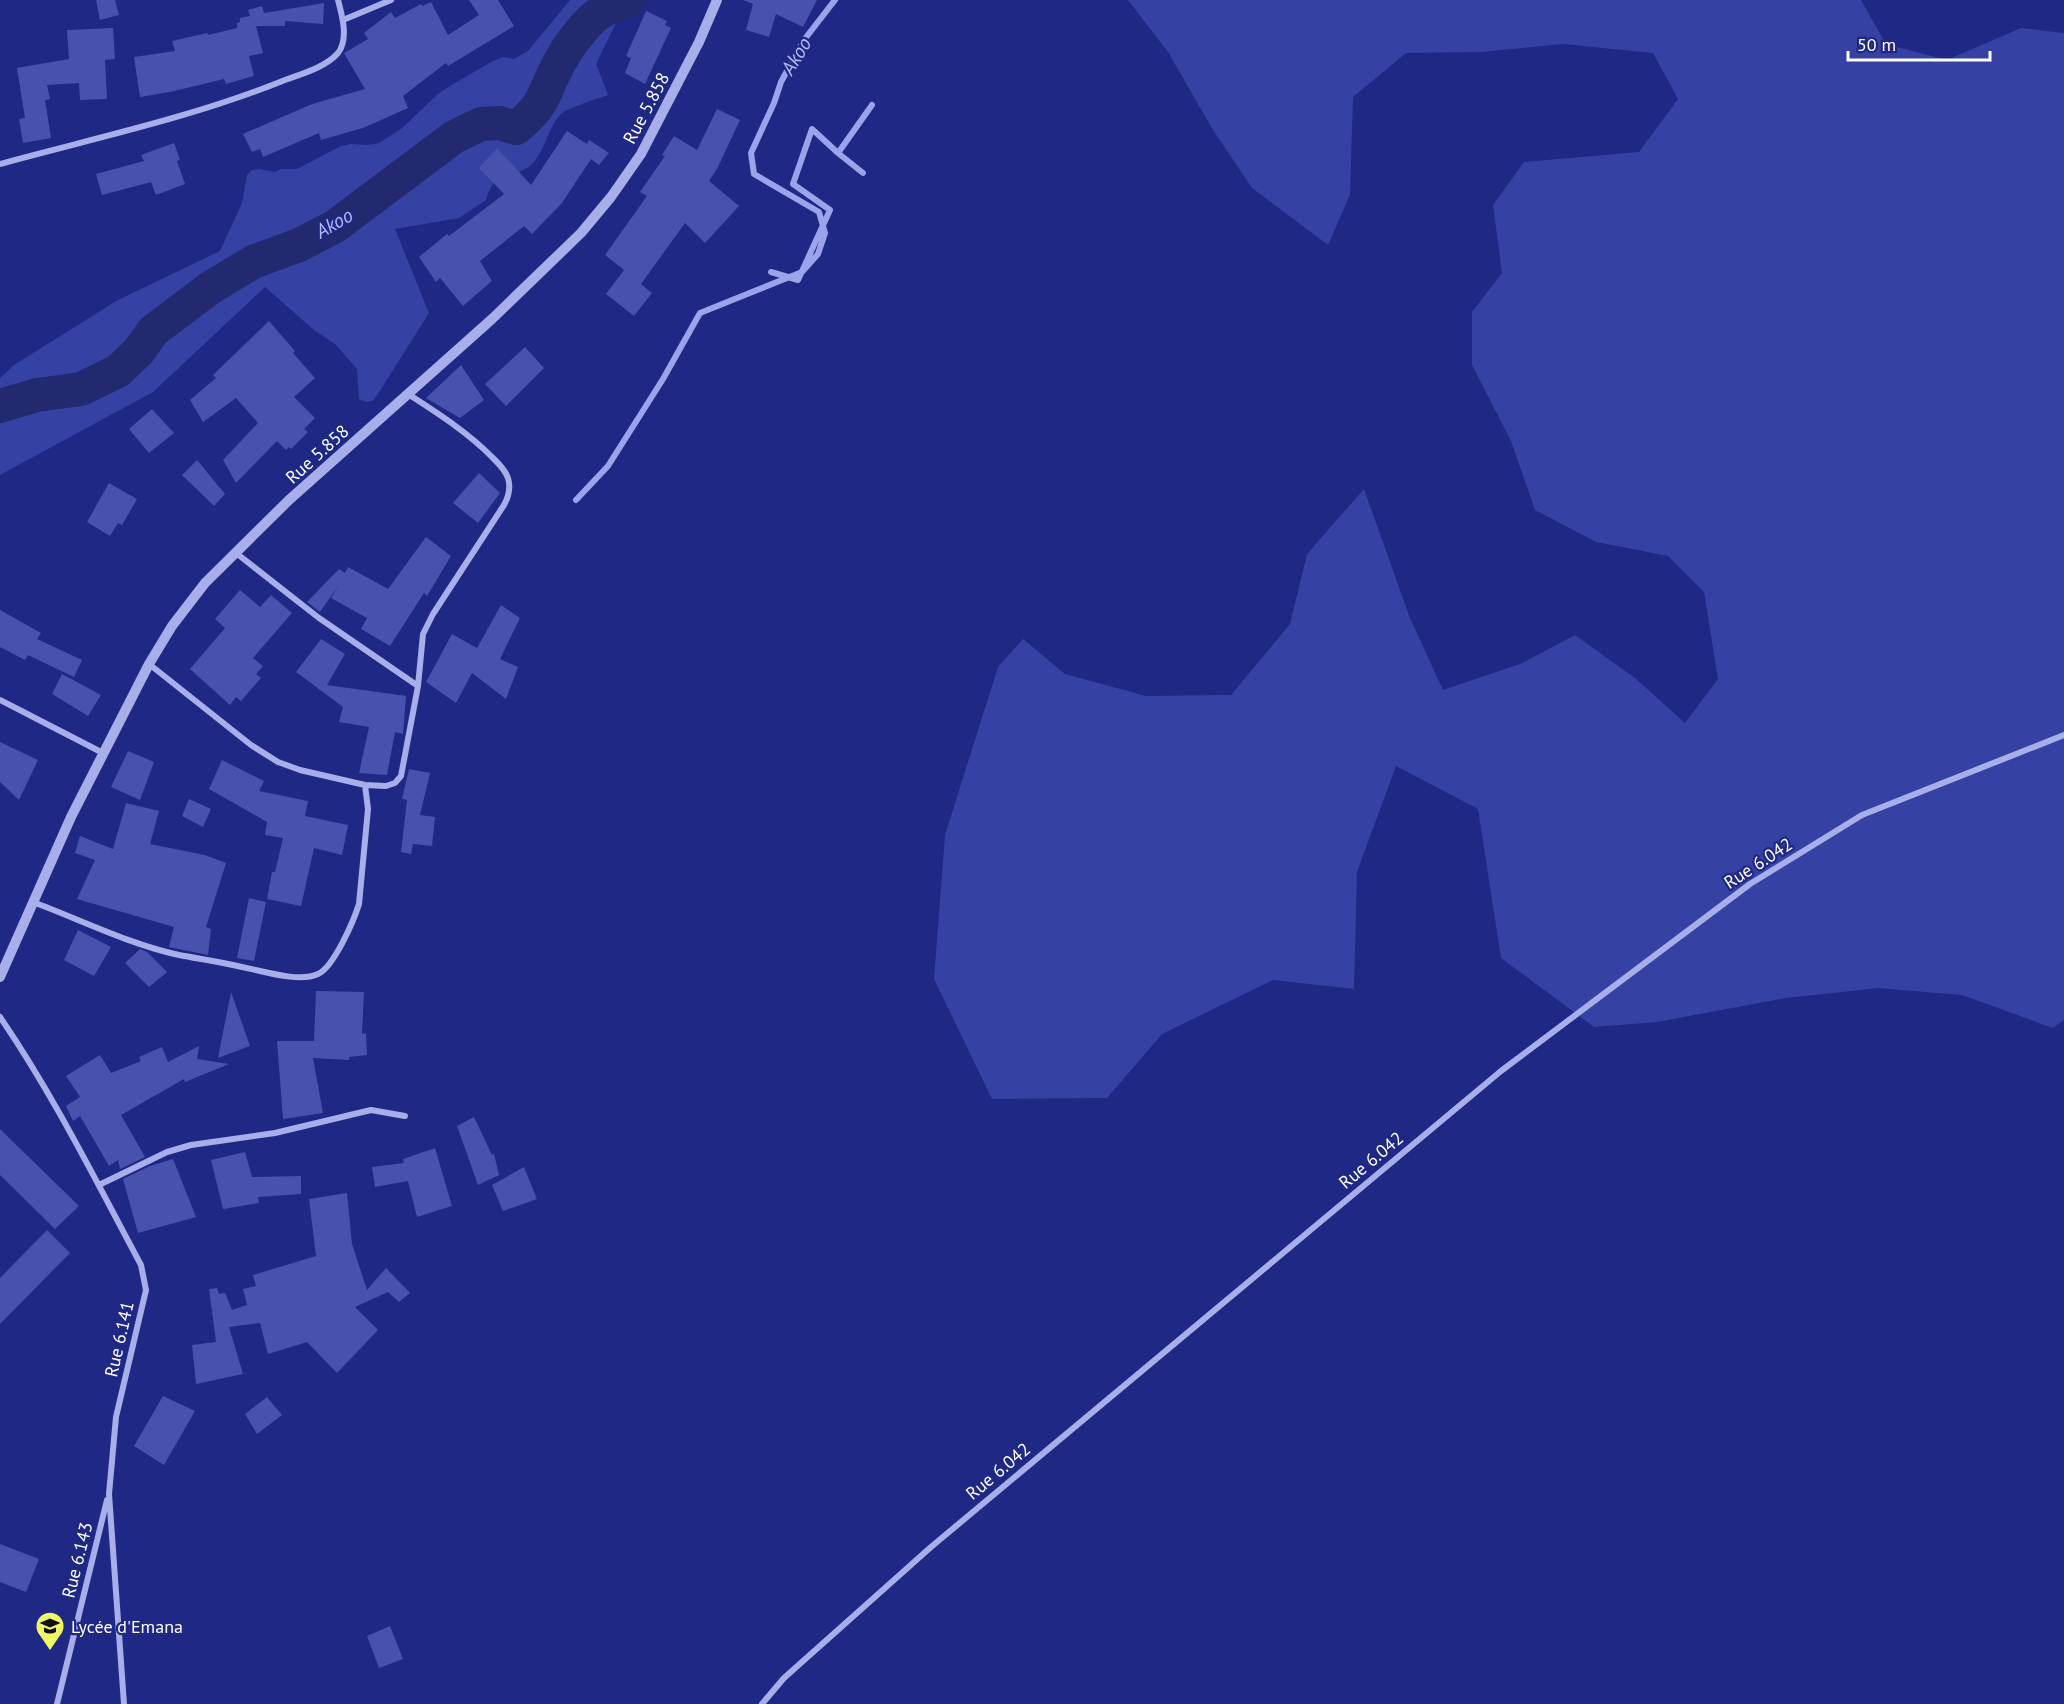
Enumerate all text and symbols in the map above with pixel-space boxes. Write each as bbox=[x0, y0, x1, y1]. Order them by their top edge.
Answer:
scale bar bbox=[1848, 24, 1990, 62]
water label: Akoo bbox=[774, 32, 817, 81]
text: 50 m bbox=[1857, 33, 1896, 56]
street label: Rue 5.858 bbox=[618, 68, 674, 148]
water label: Akoo bbox=[310, 202, 358, 245]
street label: Rue 5.858 bbox=[281, 420, 353, 488]
street label: Rue 6.042 bbox=[1719, 832, 1797, 894]
street label: Rue 6.042 bbox=[1334, 1126, 1408, 1194]
street label: Rue 6.141 bbox=[99, 1299, 139, 1379]
street label: Rue 6.042 bbox=[961, 1437, 1035, 1505]
street label: Rue 6.143 bbox=[56, 1520, 98, 1600]
school or university icon: Lycée d'Emana bbox=[34, 1610, 66, 1652]
place label: Lycée d'Emana bbox=[71, 1615, 183, 1638]

